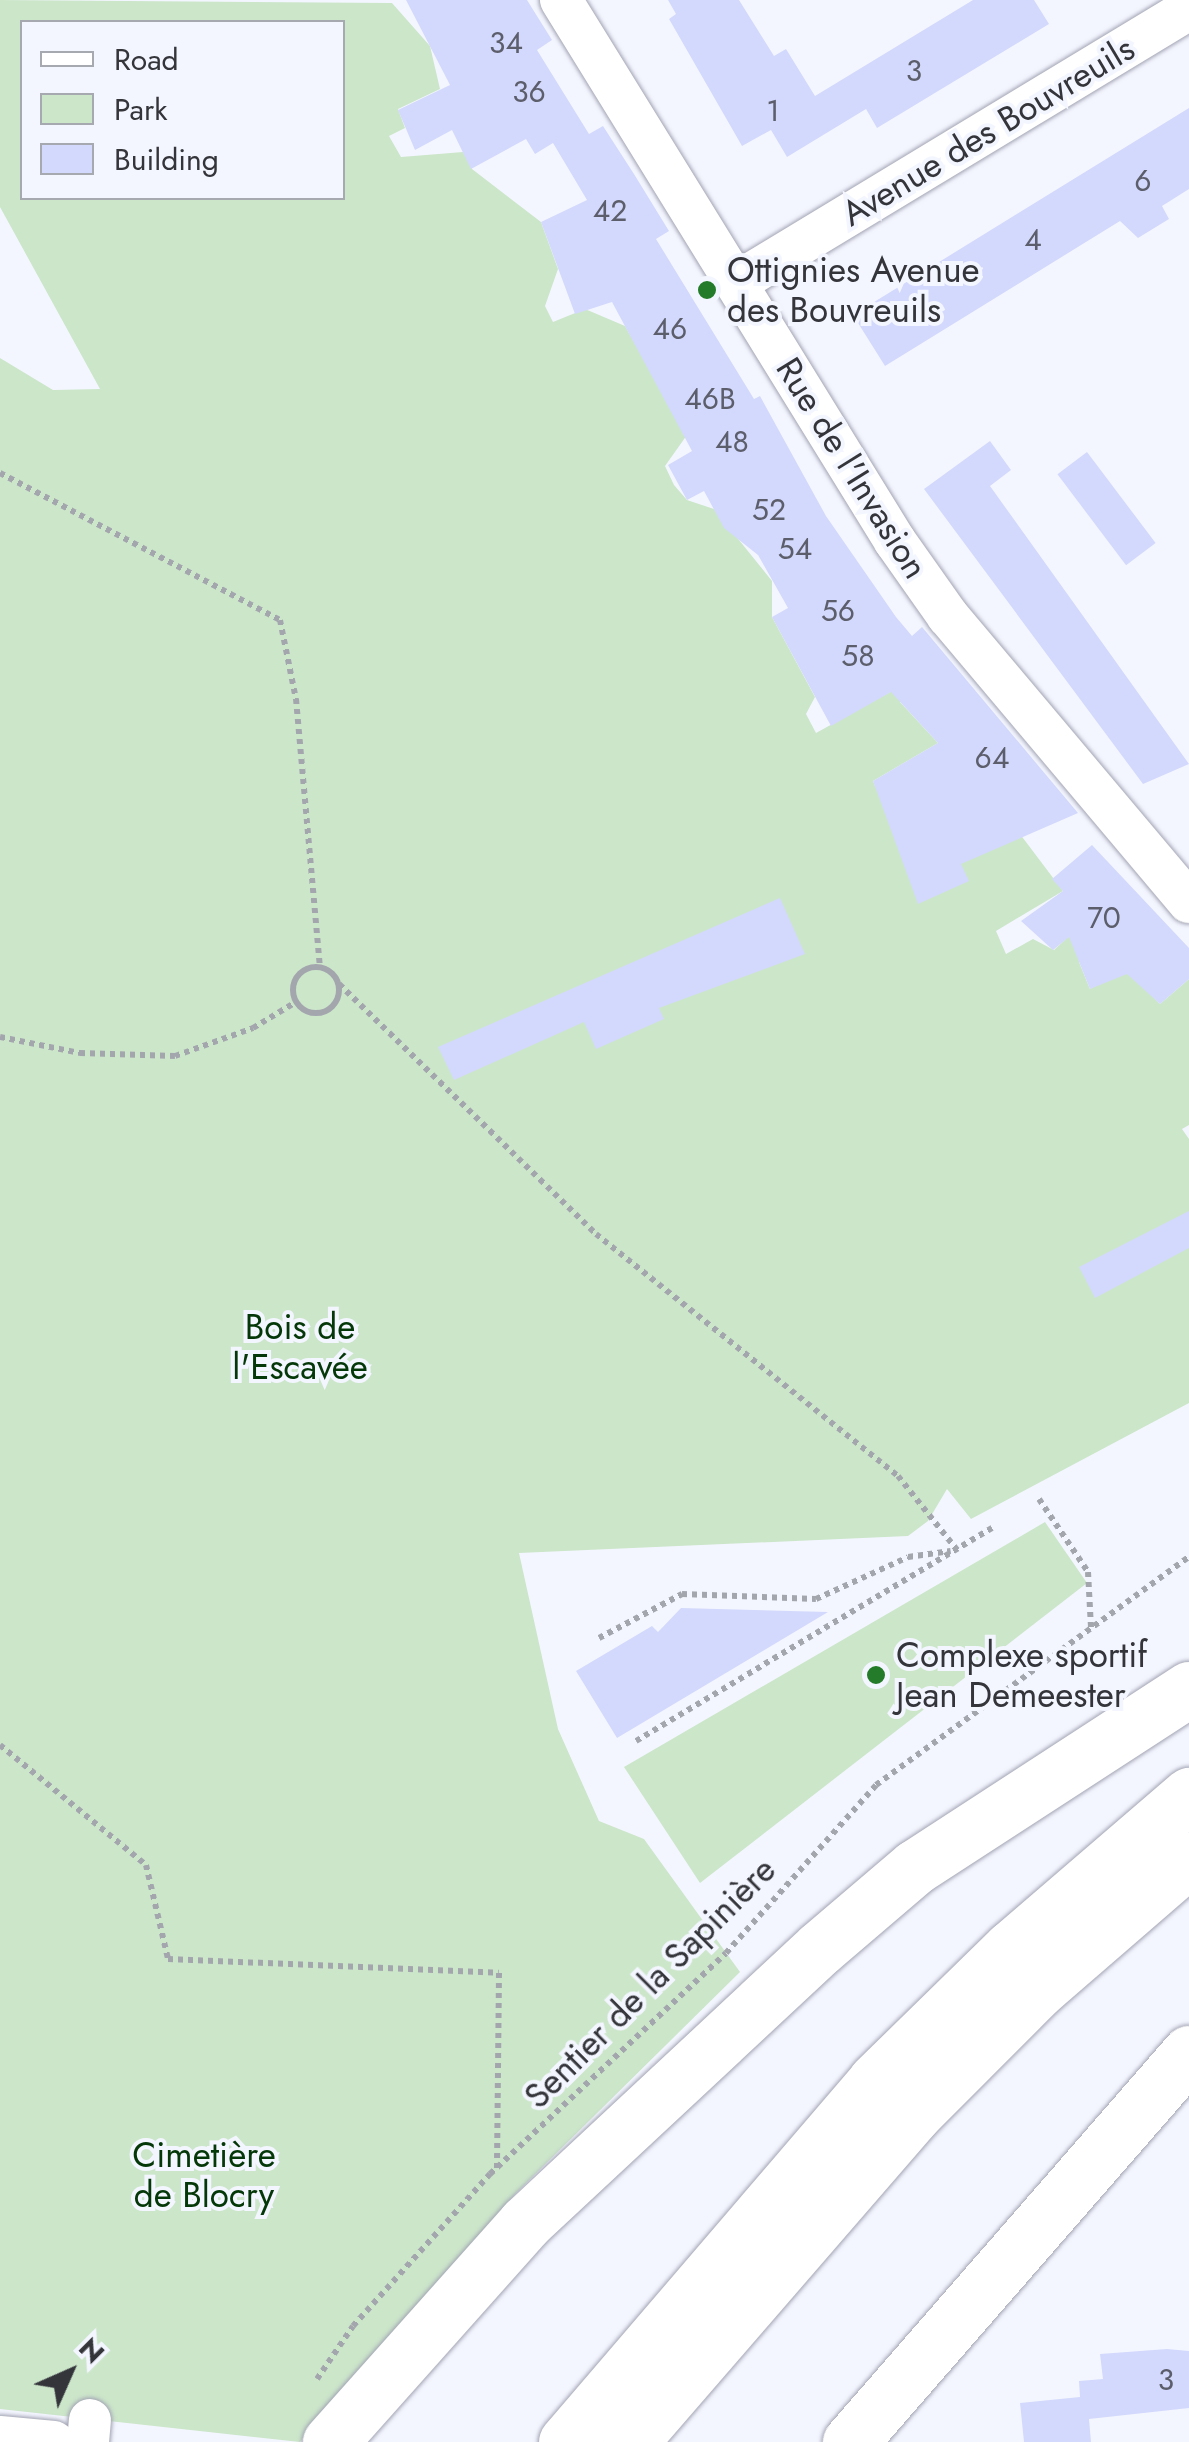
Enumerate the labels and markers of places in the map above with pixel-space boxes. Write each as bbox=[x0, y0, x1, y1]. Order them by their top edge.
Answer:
place label: Ottignies Avenue des Bouvreuils bbox=[727, 249, 980, 331]
marker: Ottignies Avenue des Bouvreuils bbox=[696, 279, 718, 301]
place label: Complexe sportif Jean Demeester bbox=[896, 1634, 1147, 1716]
marker: Complexe sportif Jean Demeester bbox=[865, 1664, 887, 1686]

